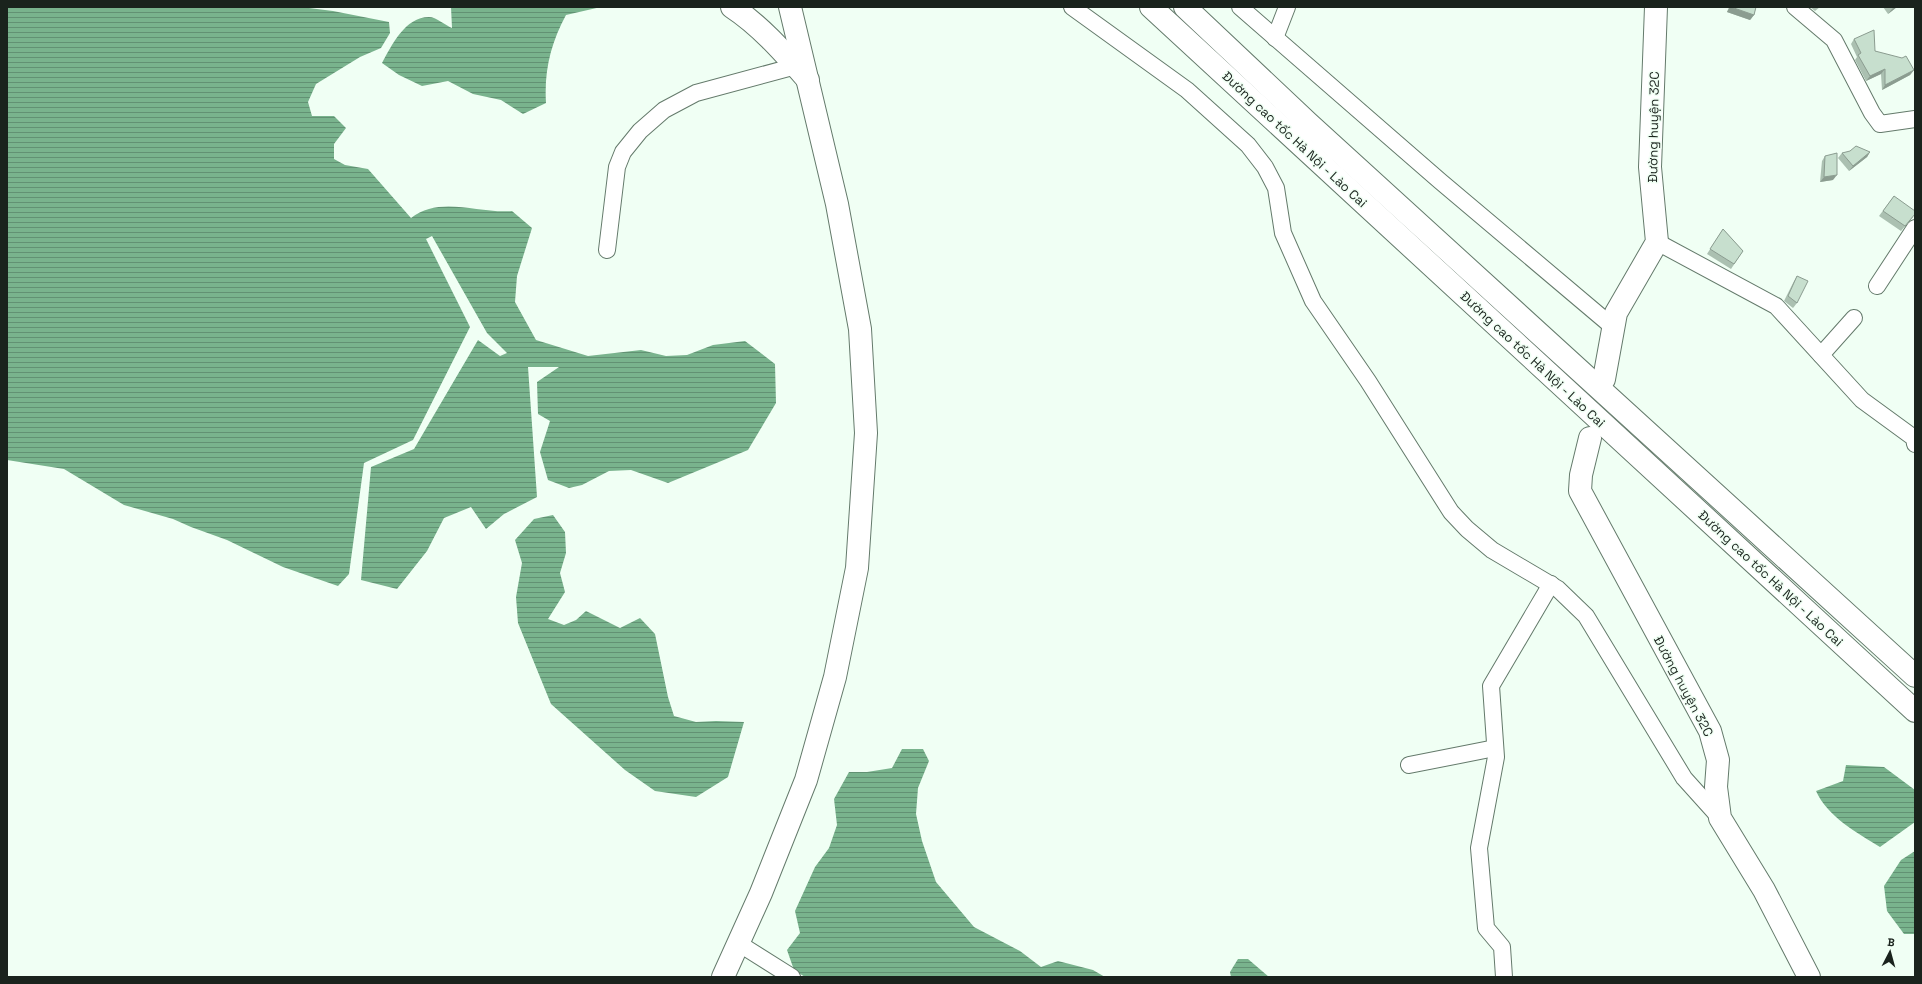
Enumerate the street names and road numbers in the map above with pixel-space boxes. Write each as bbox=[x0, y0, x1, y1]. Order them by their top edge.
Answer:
street label: Đường cao tốc Hà Nội - Lào Cai bbox=[1219, 68, 1371, 211]
street label: Đường huyện 32C bbox=[1644, 71, 1663, 183]
street label: Đường cao tốc Hà Nội - Lào Cai bbox=[1457, 288, 1609, 431]
street label: Đường cao tốc Hà Nội - Lào Cai bbox=[1695, 507, 1847, 650]
street label: Đường huyện 32C bbox=[1650, 633, 1717, 739]

